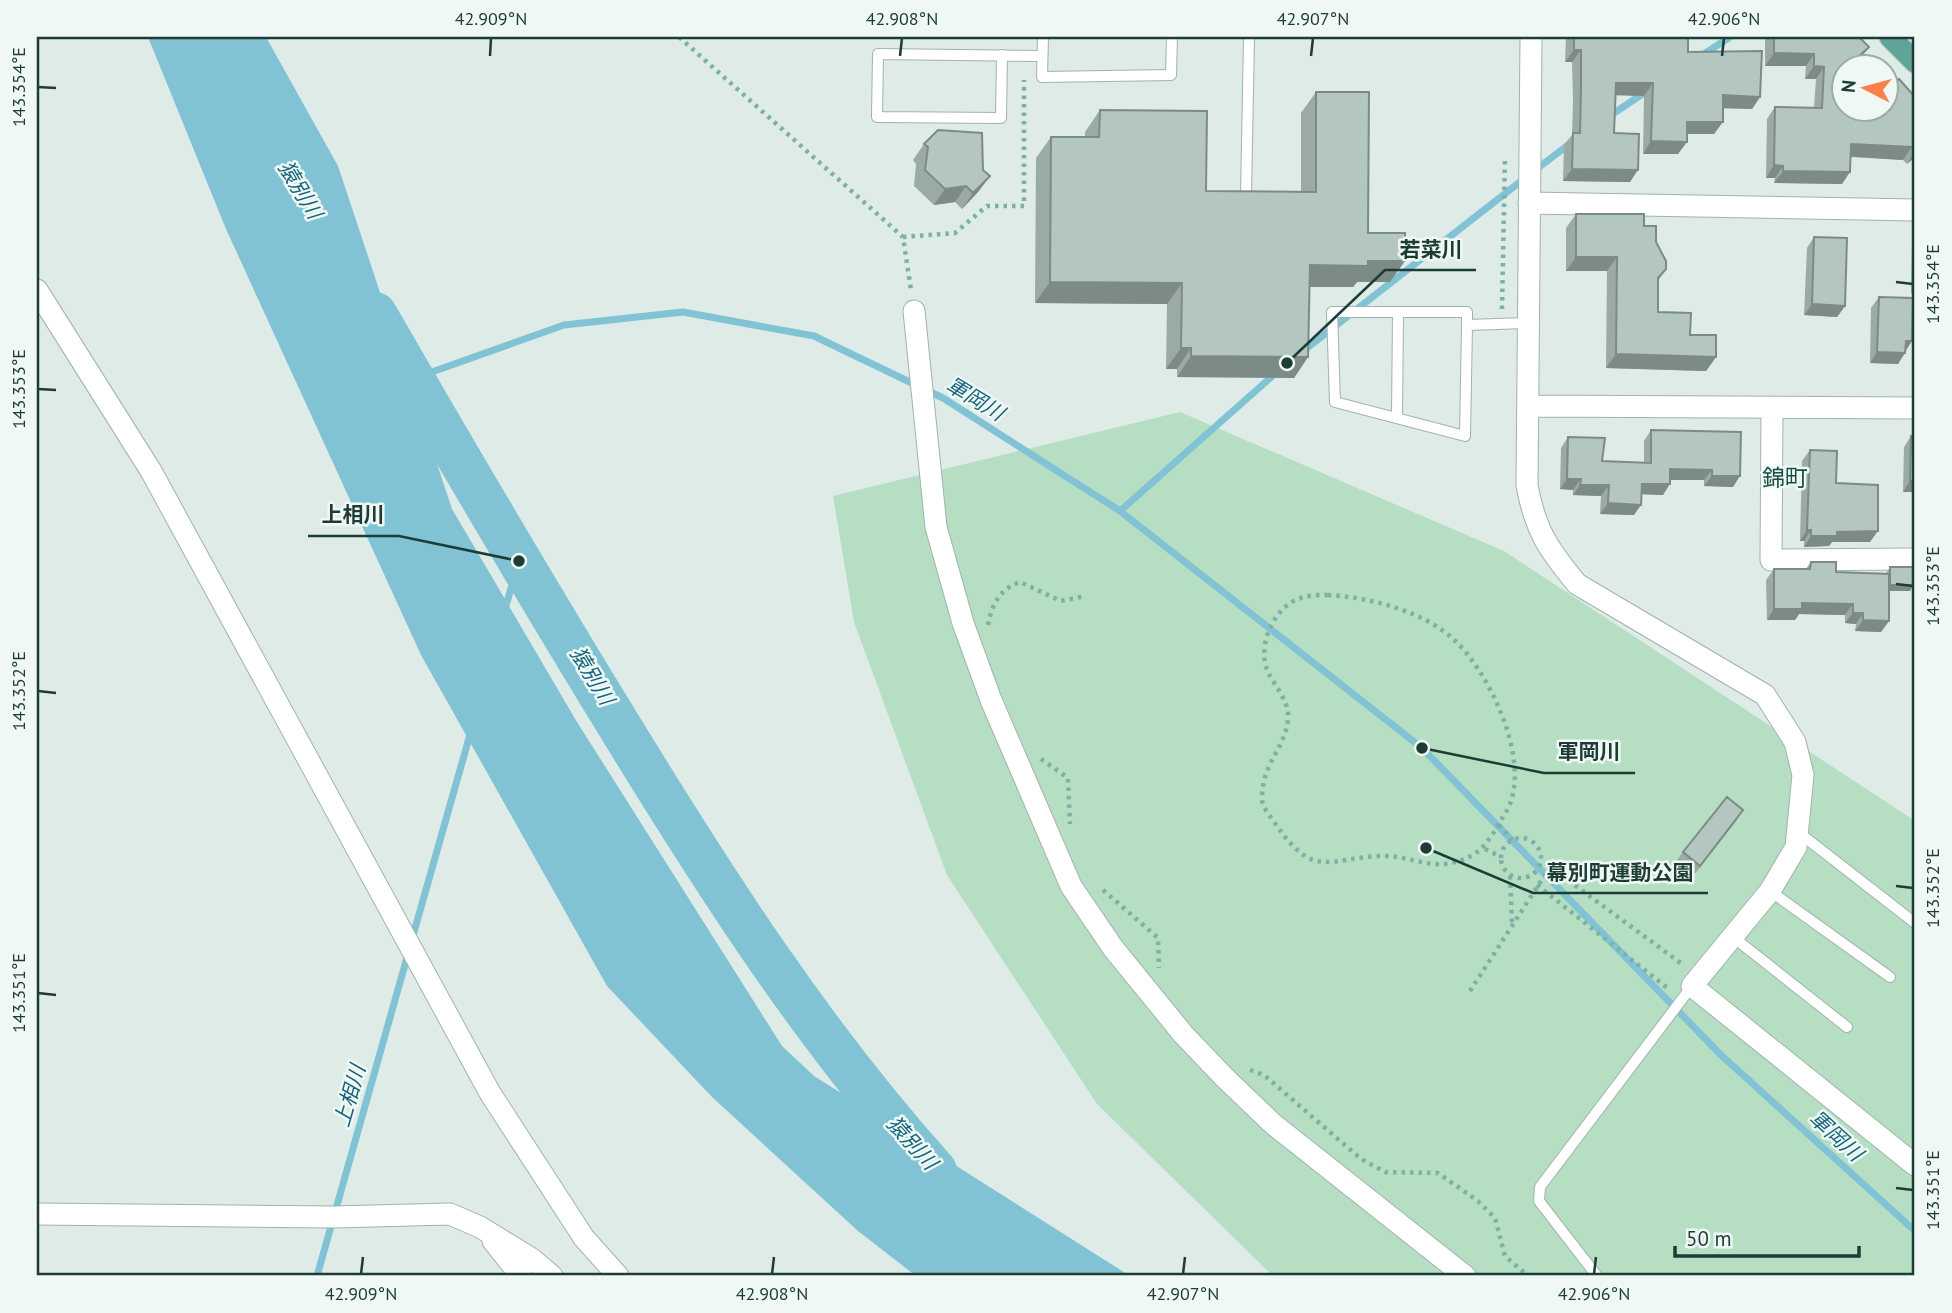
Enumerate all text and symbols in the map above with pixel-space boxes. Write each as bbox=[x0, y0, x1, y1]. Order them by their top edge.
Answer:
text: 42.909°N bbox=[455, 7, 527, 30]
text: 42.908°N bbox=[866, 7, 938, 30]
text: 42.907°N bbox=[1277, 7, 1349, 30]
text: 42.906°N bbox=[1688, 7, 1760, 30]
text: 143.354°E bbox=[7, 47, 30, 127]
north arrow bbox=[1829, 52, 1899, 122]
text: N bbox=[1836, 79, 1861, 94]
water label: 猿別川 bbox=[273, 156, 329, 225]
callout: 若菜川 bbox=[1385, 228, 1476, 270]
text: 若菜川 bbox=[1400, 236, 1463, 263]
text: 143.354°E bbox=[1921, 244, 1944, 324]
text: 143.353°E bbox=[7, 349, 30, 429]
water label: 軍岡川 bbox=[941, 371, 1011, 427]
district label: 錦町 bbox=[1762, 463, 1808, 492]
callout: 上相川 bbox=[308, 494, 399, 536]
text: 上相川 bbox=[322, 501, 385, 528]
text: 143.353°E bbox=[1921, 546, 1944, 626]
water label: 猿別川 bbox=[565, 642, 621, 711]
text: 143.352°E bbox=[7, 651, 30, 731]
callout: 軍岡川 bbox=[1544, 731, 1635, 773]
text: 軍岡川 bbox=[1558, 738, 1621, 765]
text: 143.352°E bbox=[1921, 848, 1944, 928]
callout: 幕別町運動公園 bbox=[1533, 851, 1708, 893]
text: 幕別町運動公園 bbox=[1547, 859, 1694, 886]
text: 143.351°E bbox=[7, 953, 30, 1033]
water label: 上相川 bbox=[328, 1060, 372, 1130]
water label: 軍岡川 bbox=[1804, 1105, 1870, 1168]
water label: 猿別川 bbox=[881, 1110, 945, 1177]
text: 143.351°E bbox=[1921, 1150, 1944, 1230]
scale bar bbox=[1675, 1215, 1859, 1259]
text: 50 m bbox=[1686, 1225, 1732, 1252]
text: 42.909°N bbox=[325, 1282, 397, 1305]
text: 42.908°N bbox=[736, 1282, 808, 1305]
text: 42.907°N bbox=[1147, 1282, 1219, 1305]
text: 42.906°N bbox=[1558, 1282, 1630, 1305]

